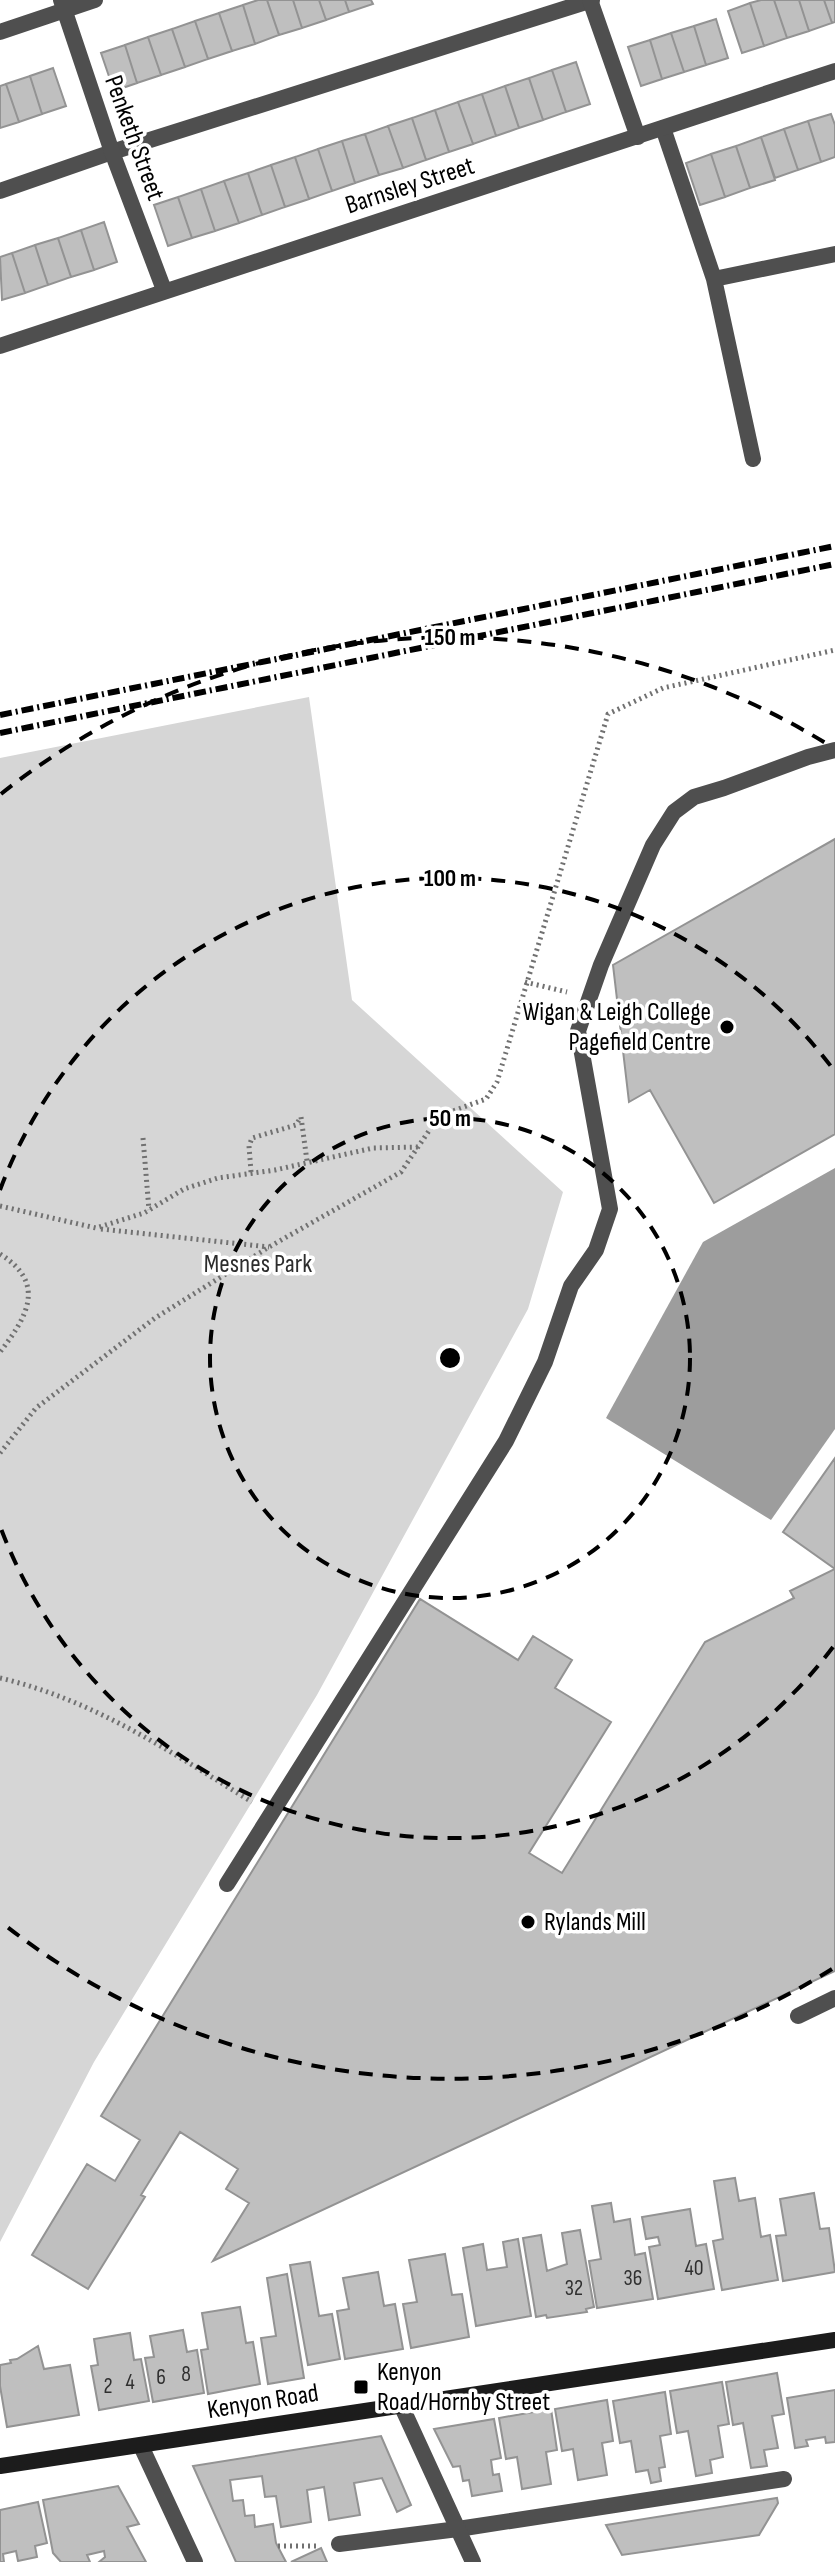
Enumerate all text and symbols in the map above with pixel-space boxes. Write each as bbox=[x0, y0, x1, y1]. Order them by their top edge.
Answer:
street label: Penketh Street bbox=[97, 71, 171, 205]
street label: Barnsley Street bbox=[342, 151, 478, 221]
text: 150 m bbox=[424, 623, 476, 652]
text: 100 m bbox=[424, 864, 476, 893]
place label: Wigan & Leigh College Pagefield Centre bbox=[522, 997, 711, 1058]
marker: Wigan & Leigh College Pagefield Centre bbox=[718, 1018, 736, 1036]
text: 50 m bbox=[429, 1104, 471, 1133]
park label: Mesnes Park bbox=[204, 1249, 312, 1280]
centre of rings bbox=[436, 1344, 464, 1372]
place label: Rylands Mill bbox=[544, 1907, 646, 1938]
marker: Rylands Mill bbox=[519, 1913, 537, 1931]
house number: 40 bbox=[684, 2255, 704, 2282]
house number: 36 bbox=[624, 2265, 642, 2292]
house number: 32 bbox=[565, 2275, 583, 2302]
place label: Kenyon Road/Hornby Street bbox=[377, 2357, 550, 2418]
house number: 8 bbox=[181, 2361, 191, 2388]
house number: 6 bbox=[156, 2364, 166, 2391]
house number: 4 bbox=[125, 2369, 135, 2396]
house number: 2 bbox=[103, 2373, 113, 2400]
street label: Kenyon Road bbox=[205, 2378, 321, 2426]
marker: Kenyon Road/Hornby Street bbox=[352, 2378, 370, 2396]

